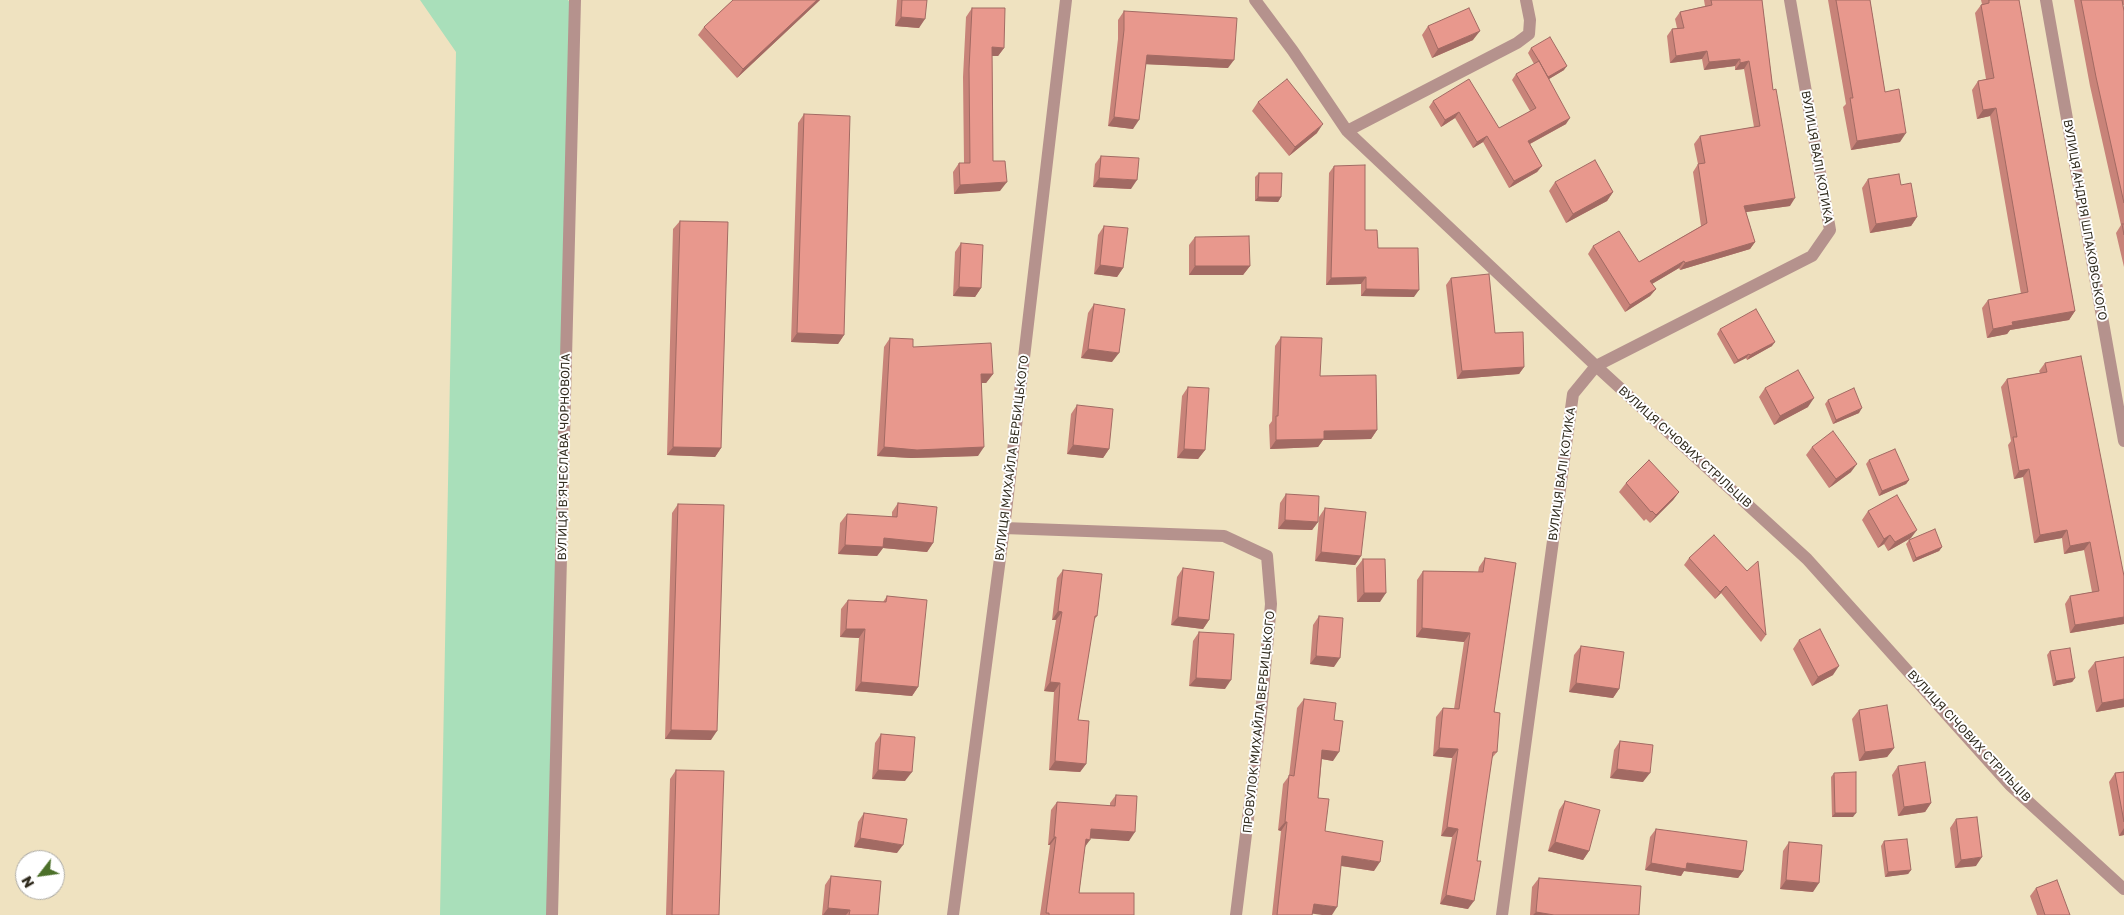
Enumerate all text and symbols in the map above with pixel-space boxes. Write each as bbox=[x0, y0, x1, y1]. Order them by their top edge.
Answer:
street label: ВУЛИЦЯ ВАЛІ КОТИКА bbox=[1798, 89, 1836, 225]
street label: ВУЛИЦЯ АНДРІЯ ШПАКОВСЬКОГО bbox=[2060, 118, 2110, 322]
street label: ВУЛИЦЯ В'ЯЧЕСЛАВА ЧОРНОВОЛА bbox=[555, 353, 573, 561]
street label: ВУЛИЦЯ МИХАЙЛА ВЕРБИЦЬКОГО bbox=[992, 354, 1032, 562]
street label: ВУЛИЦЯ СІЧОВИХ СТРІЛЬЦІВ bbox=[1615, 383, 1755, 511]
street label: ВУЛИЦЯ ВАЛІ КОТИКА bbox=[1546, 406, 1578, 542]
street label: ПРОВУЛОК МИХАЙЛА ВЕРБИЦЬКОГО bbox=[1240, 610, 1278, 834]
street label: ВУЛИЦЯ СІЧОВИХ СТРІЛЬЦІВ bbox=[1904, 667, 2034, 805]
north arrow bbox=[15, 850, 65, 900]
text: N bbox=[17, 873, 37, 891]

